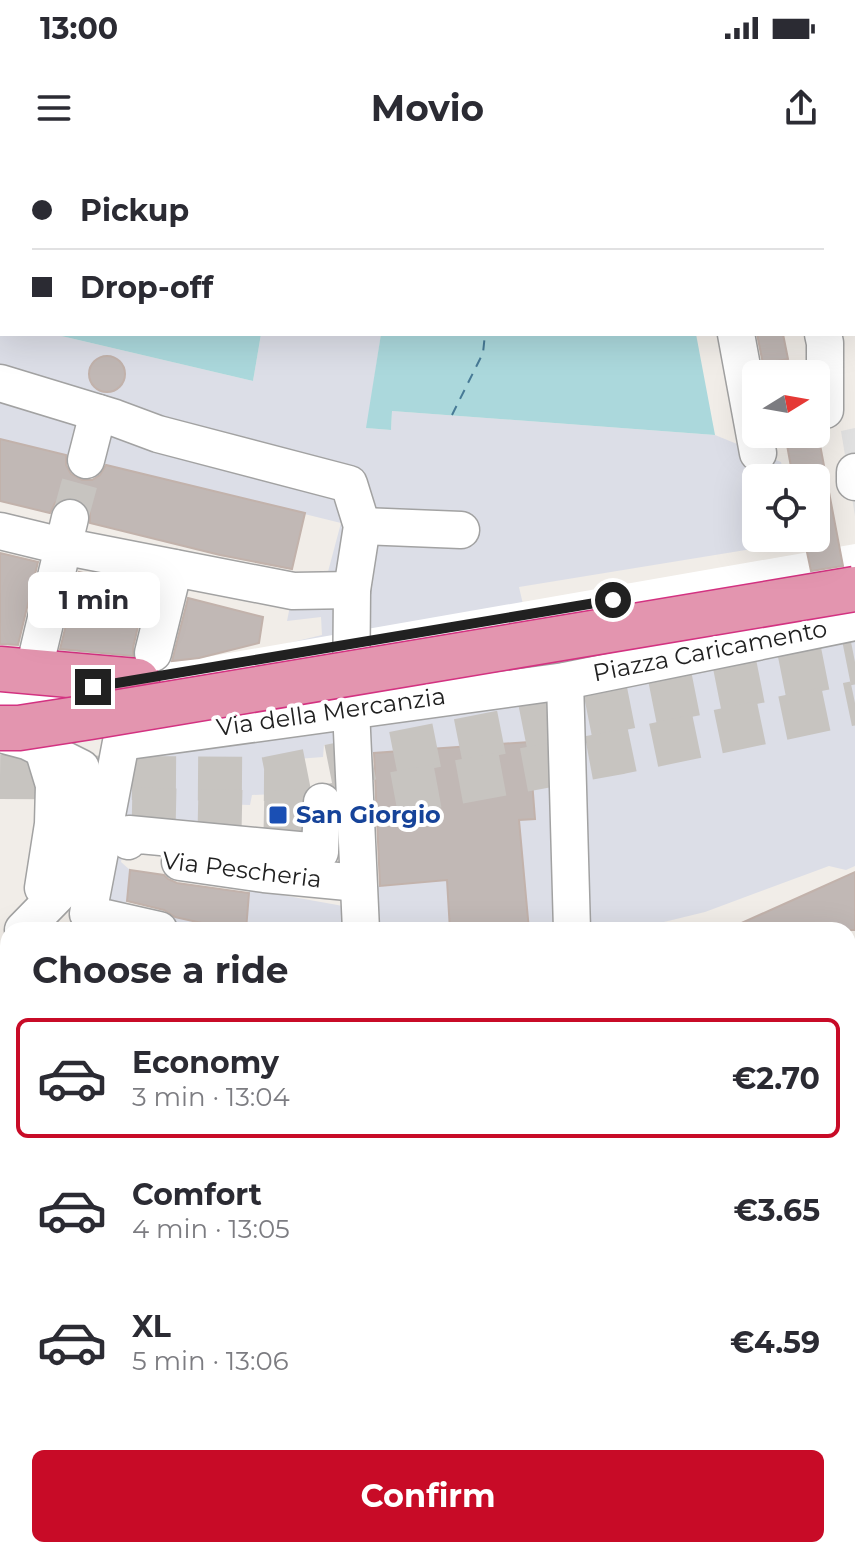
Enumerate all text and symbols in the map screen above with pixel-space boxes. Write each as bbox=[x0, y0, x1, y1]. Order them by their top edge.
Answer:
text: 13:00 bbox=[40, 10, 118, 47]
icon: menu bbox=[32, 86, 76, 130]
text: Movio bbox=[371, 86, 484, 130]
icon: share bbox=[779, 86, 823, 130]
text: Pickup bbox=[80, 192, 189, 229]
text: Drop-off bbox=[80, 269, 213, 306]
north arrow bbox=[742, 360, 830, 448]
map controls bbox=[742, 360, 830, 552]
button: locate bbox=[742, 464, 830, 552]
callout: 1 min bbox=[27, 571, 159, 627]
route start bbox=[595, 582, 631, 618]
text: 1 min bbox=[59, 584, 129, 616]
street label: Piazza Caricamento bbox=[590, 614, 829, 687]
route end bbox=[75, 669, 111, 705]
street label: Via della Mercanzia bbox=[215, 681, 447, 742]
place label: San Giorgio bbox=[296, 800, 441, 829]
marker: San Giorgio bbox=[267, 804, 289, 826]
street label: Via Pescheria bbox=[161, 845, 323, 894]
text: Choose a ride bbox=[32, 948, 289, 992]
icon: car bbox=[36, 1042, 108, 1114]
text: Economy bbox=[132, 1044, 279, 1081]
text: €2.70 bbox=[732, 1060, 820, 1097]
text: 3 min · 13:04 bbox=[132, 1081, 290, 1113]
icon: car bbox=[36, 1174, 108, 1246]
text: Comfort bbox=[132, 1176, 262, 1213]
text: €3.65 bbox=[733, 1192, 820, 1229]
text: 4 min · 13:05 bbox=[132, 1213, 290, 1245]
icon: car bbox=[36, 1306, 108, 1378]
text: XL bbox=[132, 1308, 171, 1345]
text: €4.59 bbox=[730, 1324, 820, 1361]
text: 5 min · 13:06 bbox=[132, 1345, 288, 1377]
button: Confirm bbox=[32, 1450, 824, 1542]

